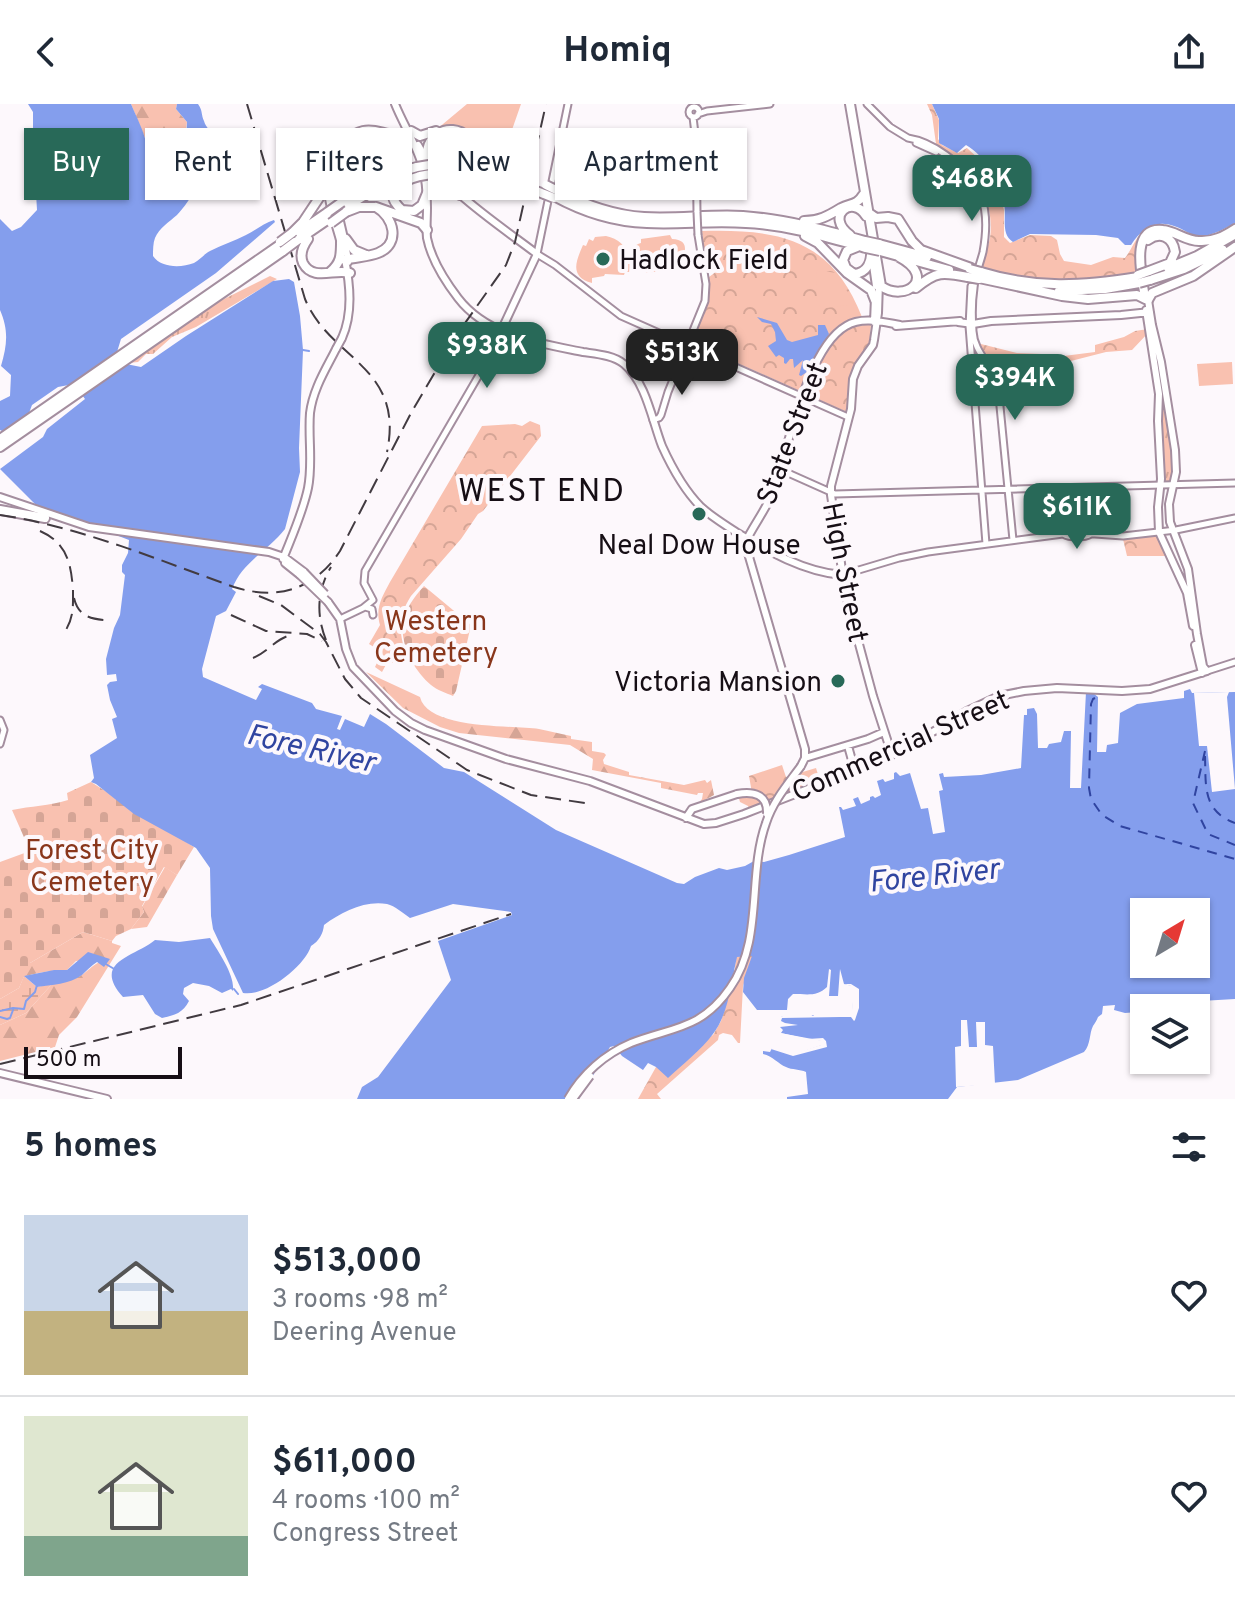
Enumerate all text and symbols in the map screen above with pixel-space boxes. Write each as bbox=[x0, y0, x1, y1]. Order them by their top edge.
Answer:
text: Homiq bbox=[563, 29, 672, 75]
icon: back bbox=[24, 30, 68, 74]
icon: share bbox=[1167, 30, 1211, 74]
chip: Buy bbox=[24, 128, 129, 200]
chip: Rent bbox=[145, 128, 260, 200]
chip: Filters bbox=[276, 128, 412, 200]
chip: New bbox=[428, 128, 539, 200]
chip: Apartment bbox=[555, 128, 747, 200]
pin: $468K bbox=[916, 155, 1028, 223]
text: $468K bbox=[930, 164, 1014, 197]
place label: Hadlock Field bbox=[619, 244, 788, 280]
marker: Hadlock Field bbox=[594, 250, 612, 268]
pin: $938K bbox=[431, 322, 543, 390]
pin: $513K bbox=[626, 329, 738, 397]
text: $938K bbox=[446, 331, 528, 364]
text: $513K bbox=[644, 338, 720, 371]
pin: $394K bbox=[959, 354, 1071, 422]
street label: State Street bbox=[750, 358, 838, 511]
text: $394K bbox=[974, 363, 1056, 396]
district label: WEST END bbox=[458, 473, 626, 513]
pin: $611K bbox=[1021, 483, 1133, 551]
text: $611K bbox=[1042, 492, 1112, 525]
street label: High Street bbox=[812, 499, 874, 646]
marker: Neal Dow House bbox=[690, 505, 708, 523]
place label: Neal Dow House bbox=[597, 529, 801, 565]
park label: Western Cemetery bbox=[374, 605, 498, 673]
place label: Victoria Mansion bbox=[614, 666, 822, 702]
marker: Victoria Mansion bbox=[829, 672, 847, 690]
street label: Commercial Street bbox=[787, 684, 1016, 812]
water label: Fore River bbox=[243, 718, 381, 784]
park label: Forest City Cemetery bbox=[25, 834, 159, 902]
water label: Fore River bbox=[867, 852, 1004, 903]
north arrow bbox=[1130, 898, 1210, 978]
map controls bbox=[1130, 898, 1210, 1074]
button: layers bbox=[1130, 994, 1210, 1074]
scale bar bbox=[24, 1043, 182, 1079]
text: 500 m bbox=[36, 1047, 102, 1074]
icon: filters bbox=[1167, 1125, 1211, 1169]
text: 5 homes bbox=[24, 1126, 158, 1169]
text: $513,000 bbox=[272, 1241, 422, 1284]
icon: home bbox=[88, 1247, 184, 1343]
icon: heart bbox=[1167, 1273, 1211, 1317]
text: 3 rooms · 98 m² bbox=[272, 1284, 448, 1317]
text: Deering Avenue bbox=[272, 1317, 456, 1350]
text: $611,000 bbox=[272, 1442, 417, 1485]
icon: home bbox=[88, 1448, 184, 1544]
icon: heart bbox=[1167, 1474, 1211, 1518]
text: 4 rooms · 100 m² bbox=[272, 1485, 460, 1518]
text: Congress Street bbox=[272, 1518, 458, 1551]

